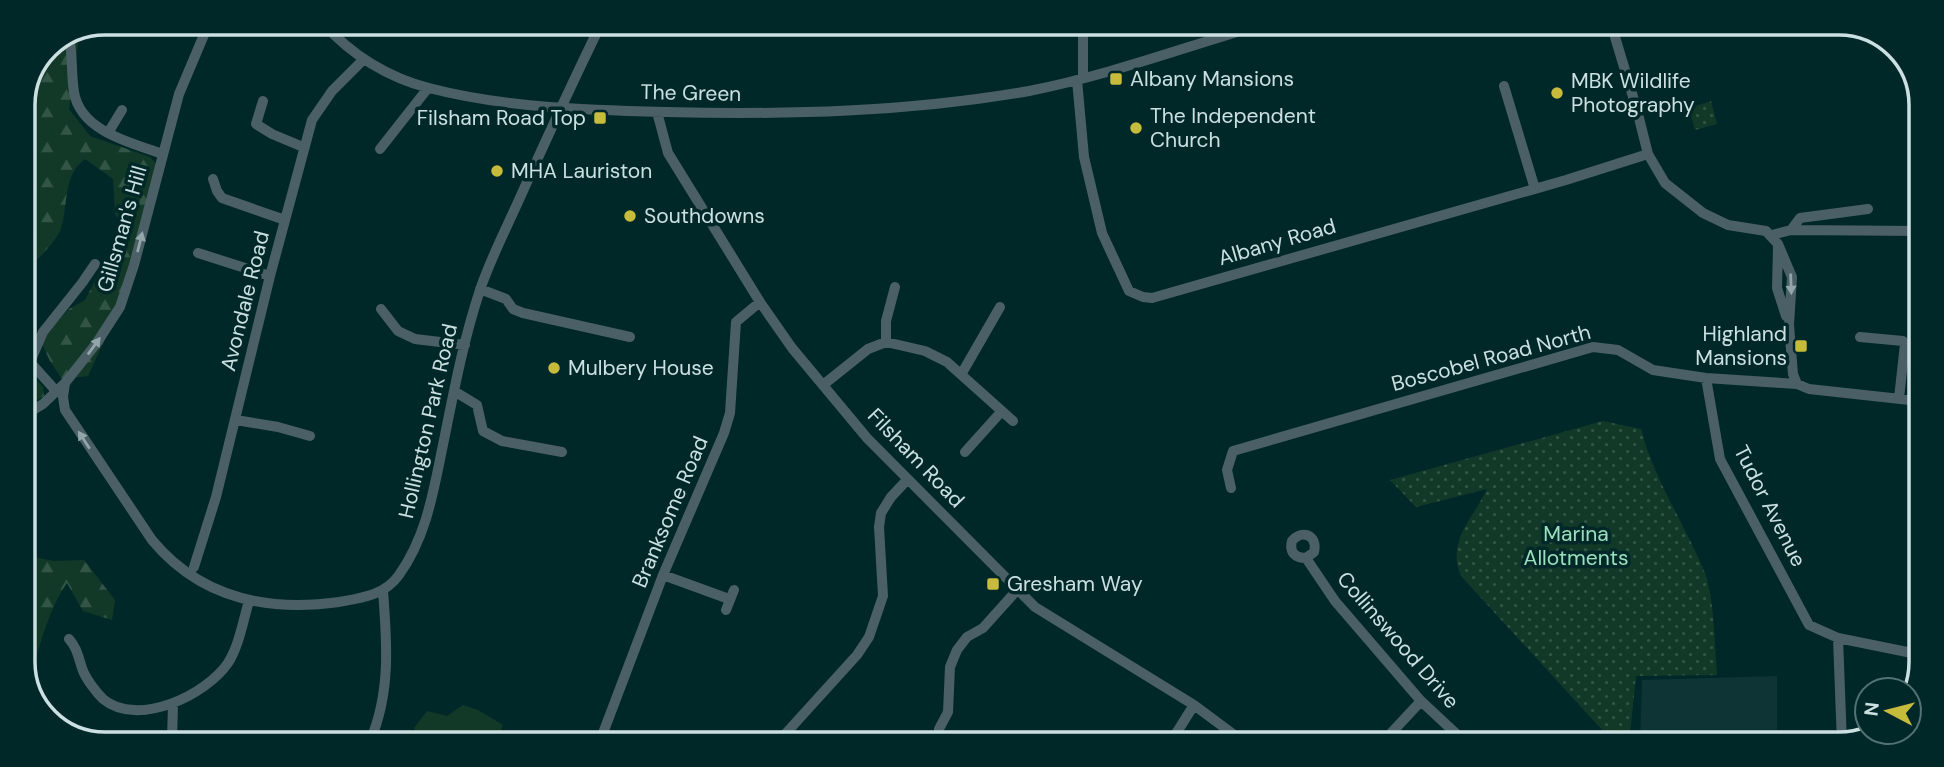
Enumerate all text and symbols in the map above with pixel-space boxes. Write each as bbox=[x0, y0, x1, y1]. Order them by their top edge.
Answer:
place label: Albany Mansions bbox=[1130, 65, 1294, 93]
place label: MBK Wildlife Photography bbox=[1571, 67, 1695, 119]
marker: Albany Mansions bbox=[1108, 71, 1124, 87]
street label: The Green bbox=[640, 78, 742, 108]
marker: MBK Wildlife Photography bbox=[1549, 85, 1565, 101]
place label: The Independent Church bbox=[1150, 102, 1316, 154]
place label: Filsham Road Top bbox=[417, 104, 586, 132]
marker: Filsham Road Top bbox=[592, 110, 608, 126]
marker: The Independent Church bbox=[1128, 120, 1144, 136]
place label: MHA Lauriston bbox=[511, 157, 652, 185]
street label: Gillsman's Hill bbox=[91, 163, 153, 295]
marker: MHA Lauriston bbox=[489, 163, 505, 179]
place label: Southdowns bbox=[644, 202, 765, 230]
marker: Southdowns bbox=[622, 208, 638, 224]
street label: Albany Road bbox=[1215, 212, 1339, 272]
street label: Avondale Road bbox=[214, 228, 276, 374]
one-way arrow bbox=[135, 230, 146, 252]
one-way arrow bbox=[1785, 273, 1796, 295]
street label: Boscobel Road North bbox=[1388, 318, 1594, 398]
place label: Highland Mansions bbox=[1695, 320, 1787, 372]
street label: Hollington Park Road bbox=[392, 321, 464, 521]
one-way arrow bbox=[87, 337, 101, 355]
marker: Highland Mansions bbox=[1793, 338, 1809, 354]
place label: Mulbery House bbox=[568, 354, 714, 382]
marker: Mulbery House bbox=[546, 360, 562, 376]
street label: Filsham Road bbox=[861, 402, 971, 514]
one-way arrow bbox=[78, 430, 91, 450]
street label: Branksome Road bbox=[625, 432, 715, 592]
street label: Tudor Avenue bbox=[1727, 440, 1813, 572]
park label: Marina Allotments bbox=[1523, 520, 1629, 572]
street label: Collinswood Drive bbox=[1331, 565, 1465, 715]
place label: Gresham Way bbox=[1007, 570, 1143, 598]
marker: Gresham Way bbox=[985, 576, 1001, 592]
north arrow bbox=[1853, 676, 1923, 746]
text: N bbox=[1858, 701, 1885, 717]

